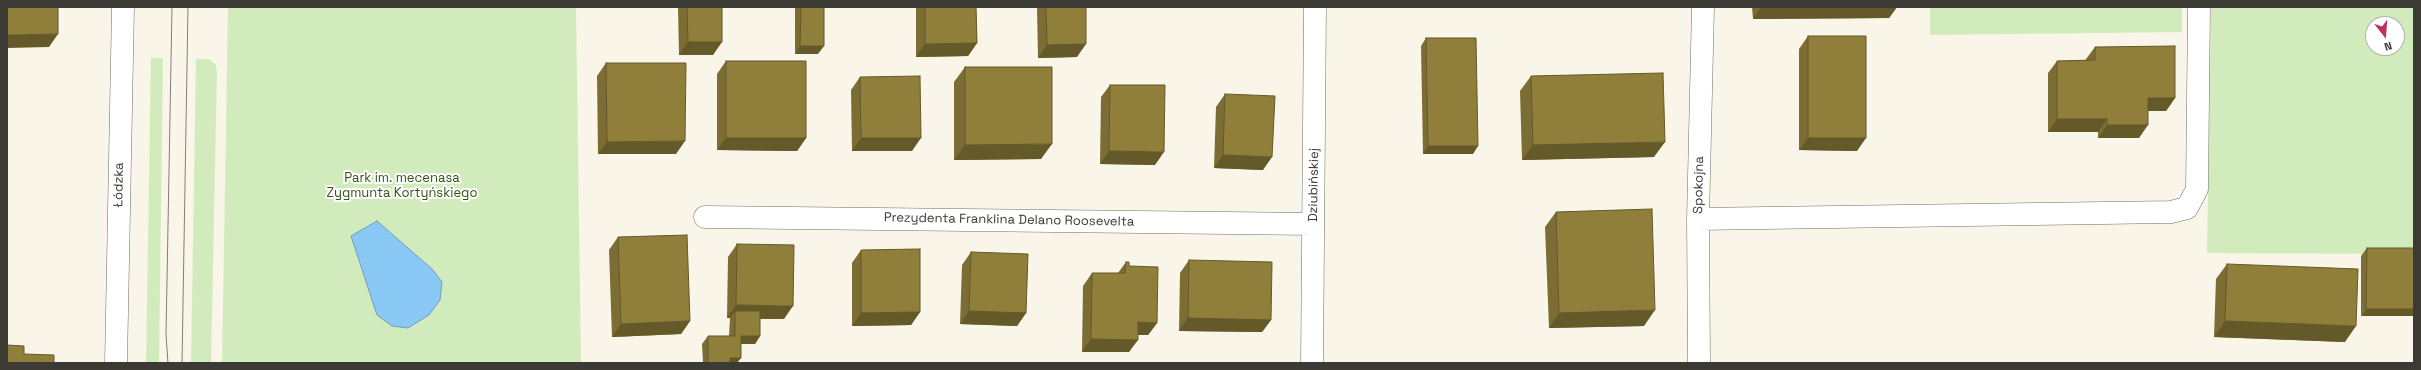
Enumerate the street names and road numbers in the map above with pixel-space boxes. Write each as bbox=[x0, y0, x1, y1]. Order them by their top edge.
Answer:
street label: Dziubińskiej bbox=[1306, 148, 1322, 222]
street label: Spokojna bbox=[1691, 156, 1707, 214]
street label: Łódzka bbox=[111, 162, 127, 208]
street label: Prezydenta Franklina Delano Roosevelta bbox=[884, 210, 1134, 230]

